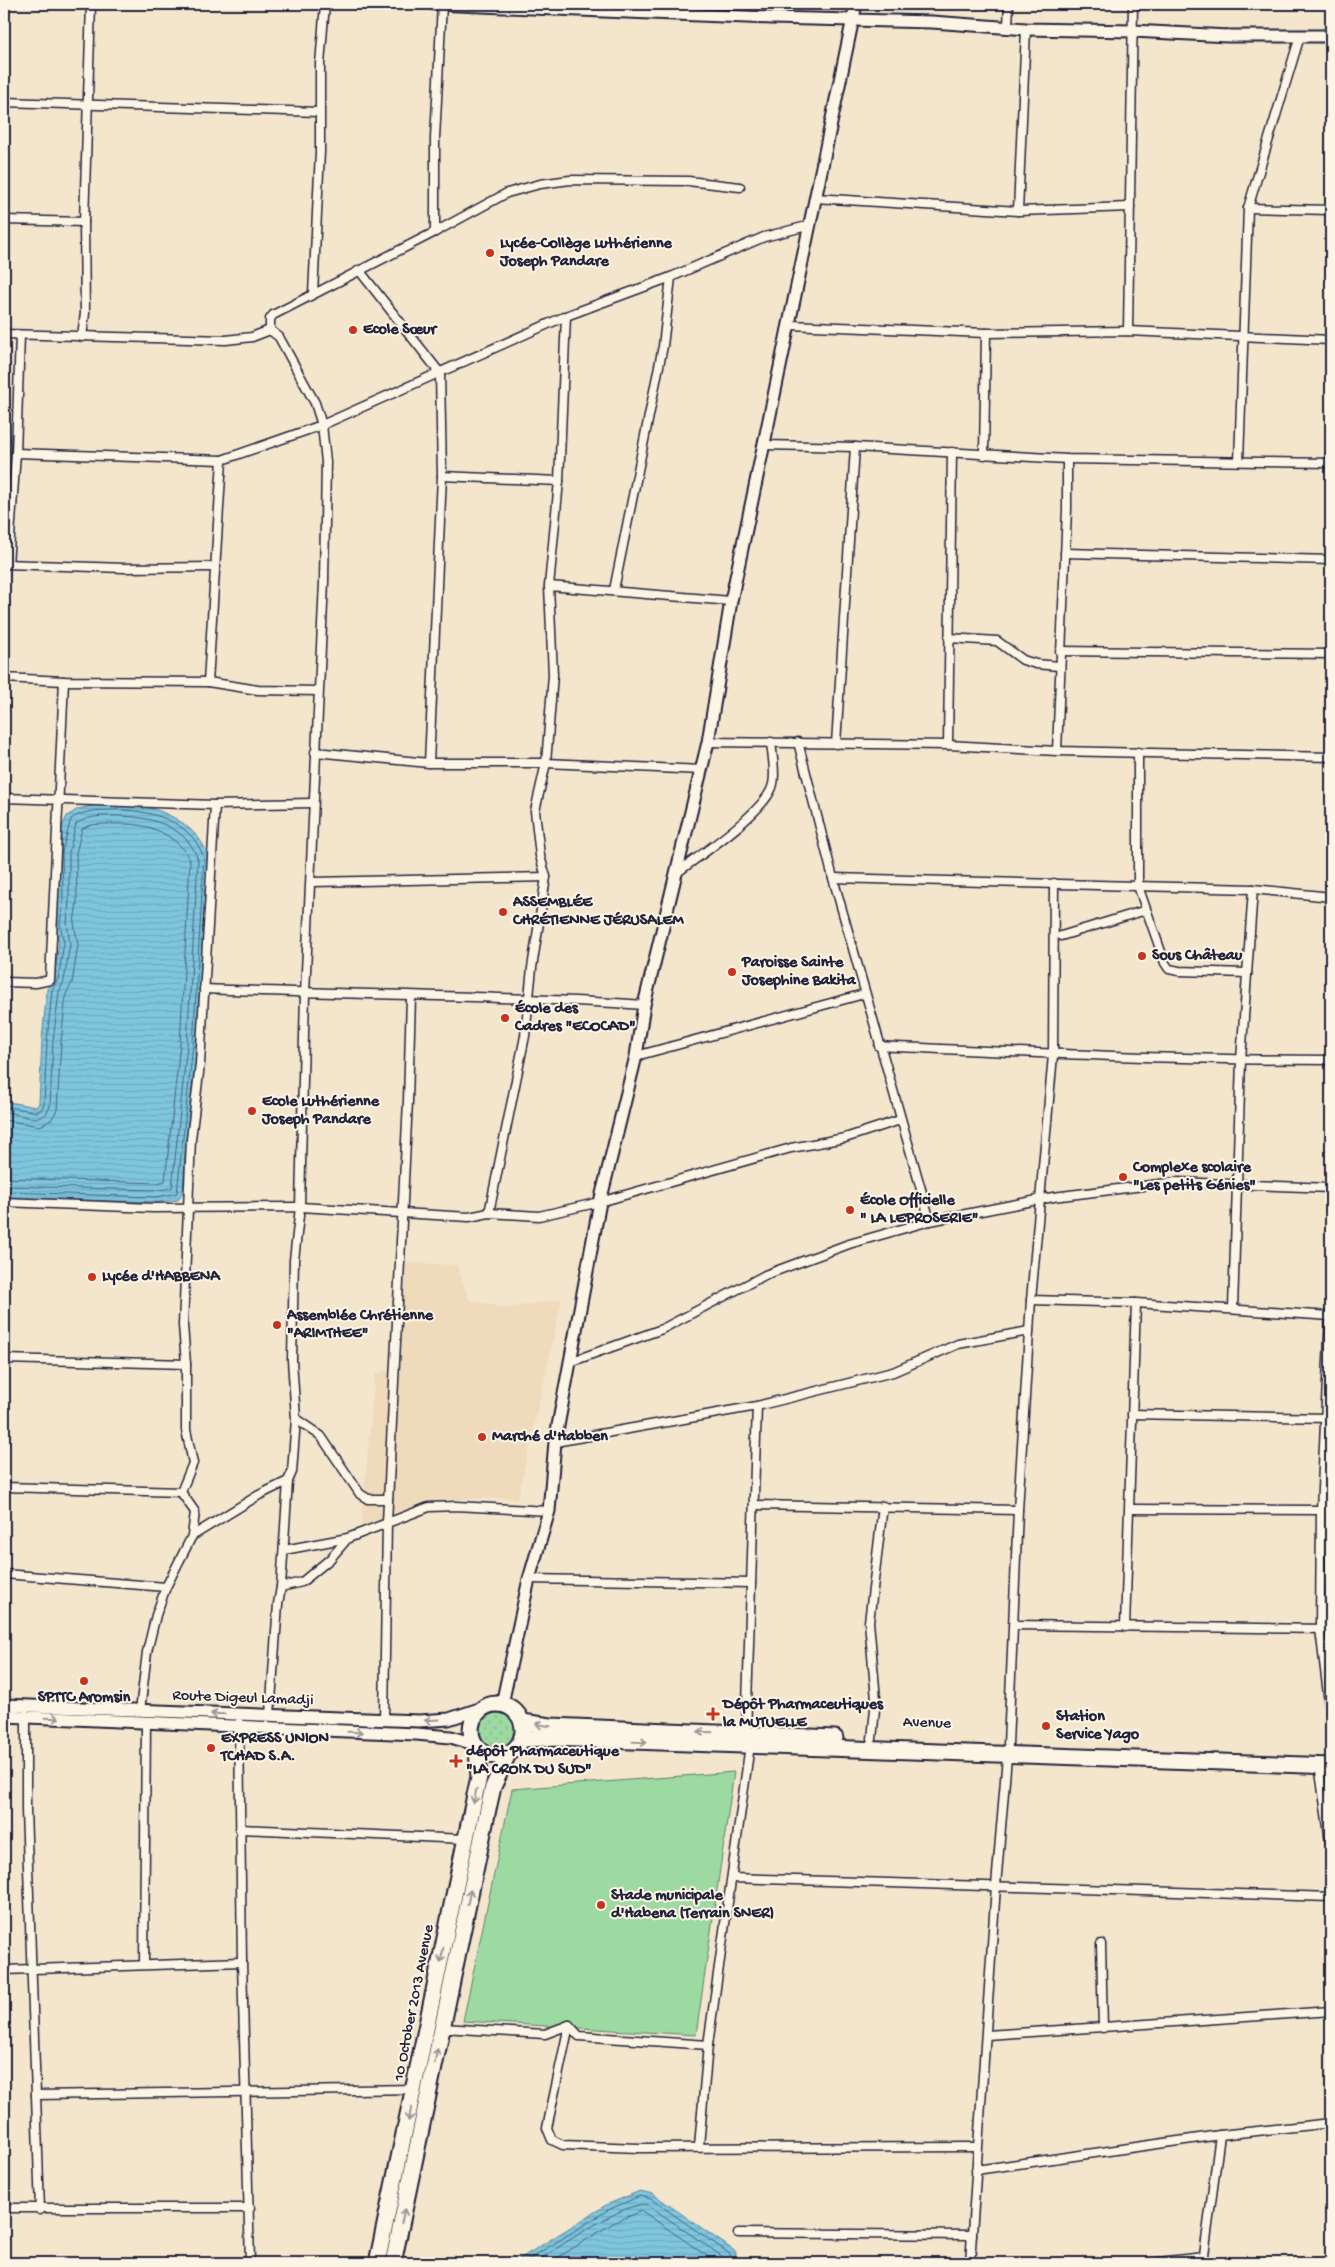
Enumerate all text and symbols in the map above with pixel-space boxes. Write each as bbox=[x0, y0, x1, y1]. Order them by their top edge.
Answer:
place label: Lycée-Collège Luthérienne Joseph Pandare bbox=[499, 235, 672, 272]
marker: Lycée-Collège Luthérienne Joseph Pandare bbox=[484, 247, 496, 259]
place label: Ecole Sœur bbox=[363, 321, 439, 340]
marker: Ecole Sœur bbox=[347, 324, 359, 336]
place label: ASSEMBLÉE CHRÉTIENNE JÉRUSALEM bbox=[512, 893, 685, 931]
marker: ASSEMBLÉE CHRÉTIENNE JÉRUSALEM bbox=[497, 906, 509, 918]
place label: Sous Château bbox=[1152, 947, 1243, 966]
marker: Sous Château bbox=[1136, 950, 1148, 962]
place label: Paroisse Sainte Josephine Bakita bbox=[741, 954, 857, 991]
marker: Paroisse Sainte Josephine Bakita bbox=[726, 966, 738, 978]
place label: École des Cadres "ECOCAD" bbox=[514, 999, 636, 1037]
marker: École des Cadres "ECOCAD" bbox=[499, 1012, 511, 1024]
place label: Ecole Luthérienne Joseph Pandare bbox=[261, 1093, 380, 1130]
marker: Ecole Luthérienne Joseph Pandare bbox=[246, 1105, 258, 1117]
place label: Complexe scolaire "Les petits Génies" bbox=[1132, 1159, 1256, 1196]
marker: Complexe scolaire "Les petits Génies" bbox=[1117, 1171, 1129, 1183]
place label: École Officielle " LA LEPROSERIE" bbox=[860, 1191, 978, 1229]
marker: École Officielle " LA LEPROSERIE" bbox=[844, 1204, 856, 1216]
place label: Lycée d'HABBENA bbox=[102, 1268, 221, 1287]
marker: Lycée d'HABBENA bbox=[86, 1271, 98, 1283]
place label: Assemblée Chrétienne "ARIMTHEE" bbox=[286, 1307, 434, 1344]
marker: Assemblée Chrétienne "ARIMTHEE" bbox=[271, 1319, 283, 1331]
place label: Marché d'Habben bbox=[492, 1428, 608, 1447]
marker: Marché d'Habben bbox=[476, 1431, 488, 1443]
marker: SPTTC Aromsin bbox=[78, 1675, 90, 1687]
street label: Route Digeul Lamadji bbox=[172, 1687, 314, 1711]
place label: SPTTC Aromsin bbox=[38, 1689, 131, 1708]
place label: Dépôt Pharmaceutiques la MUTUELLE bbox=[721, 1696, 884, 1733]
marker: Dépôt Pharmaceutiques la MUTUELLE bbox=[707, 1708, 719, 1720]
place label: Station Service Yago bbox=[1056, 1708, 1140, 1745]
one-way arrow bbox=[210, 1709, 226, 1719]
one-way arrow bbox=[44, 1713, 60, 1722]
street label: Avenue bbox=[903, 1714, 952, 1734]
one-way arrow bbox=[425, 1716, 441, 1725]
one-way arrow bbox=[536, 1720, 552, 1730]
marker: Station Service Yago bbox=[1040, 1720, 1052, 1732]
one-way arrow bbox=[346, 1727, 362, 1737]
one-way arrow bbox=[698, 1728, 714, 1737]
place label: EXPRESS UNION TCHAD S.A. bbox=[219, 1730, 329, 1767]
one-way arrow bbox=[632, 1737, 648, 1746]
marker: EXPRESS UNION TCHAD S.A. bbox=[205, 1742, 217, 1754]
place label: dépôt Pharmaceutique "LA CROIX DU SUD" bbox=[466, 1743, 620, 1780]
marker: dépôt Pharmaceutique "LA CROIX DU SUD" bbox=[450, 1755, 462, 1767]
one-way arrow bbox=[470, 1788, 479, 1804]
place label: Stade municipale d'Habena (Terrain SNER) bbox=[611, 1887, 774, 1924]
one-way arrow bbox=[465, 1890, 474, 1906]
marker: Stade municipale d'Habena (Terrain SNER) bbox=[595, 1899, 607, 1911]
street label: 10 October 2013 Avenue bbox=[390, 1922, 440, 2084]
one-way arrow bbox=[437, 1947, 446, 1963]
one-way arrow bbox=[431, 2049, 441, 2065]
one-way arrow bbox=[404, 2106, 414, 2122]
one-way arrow bbox=[399, 2208, 409, 2224]

